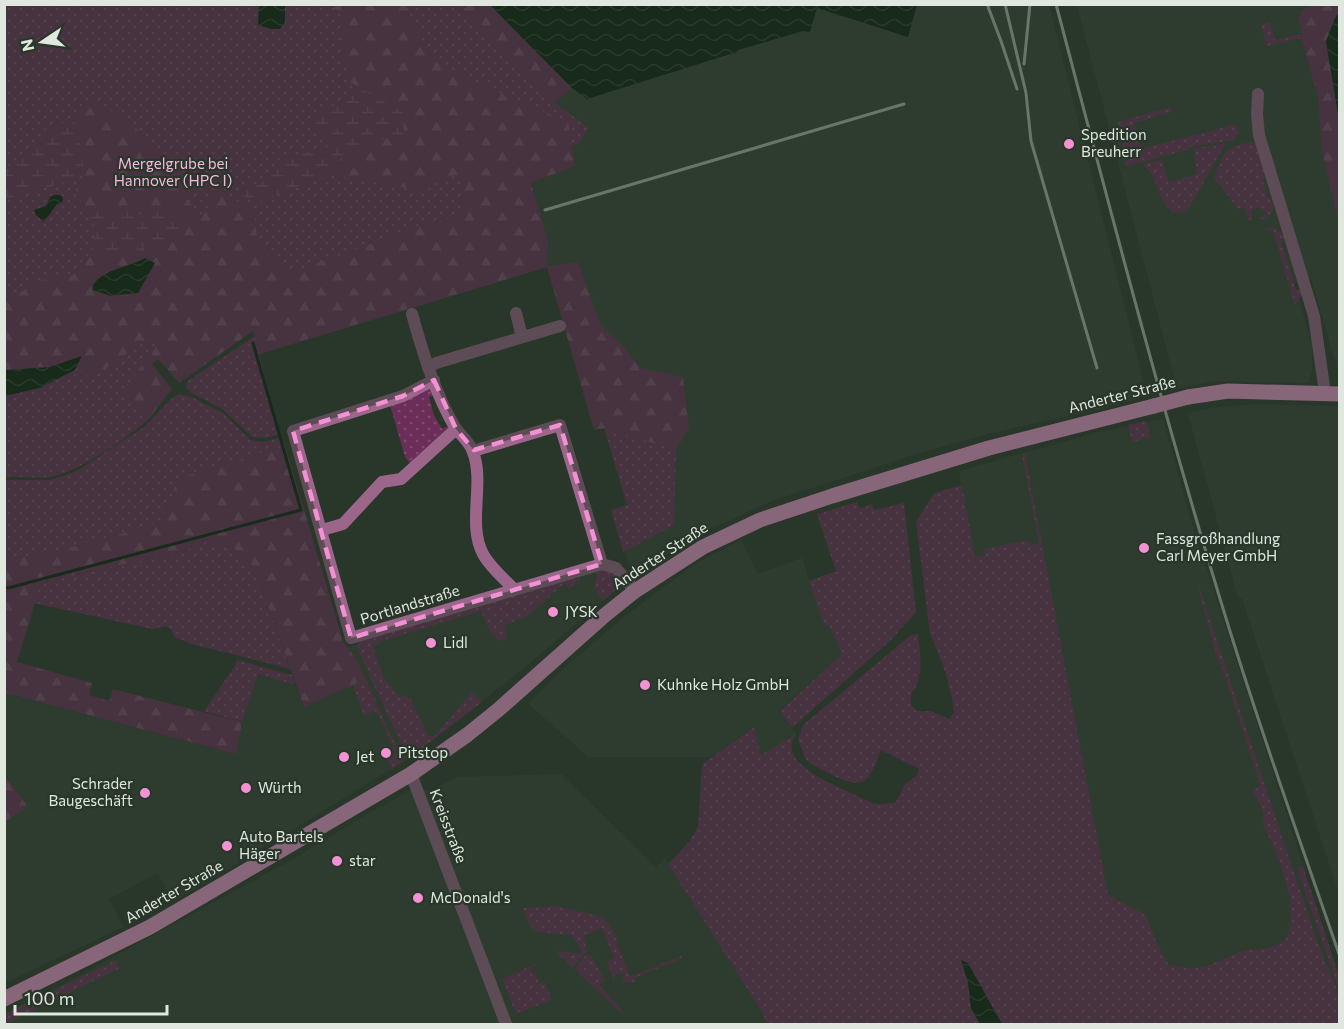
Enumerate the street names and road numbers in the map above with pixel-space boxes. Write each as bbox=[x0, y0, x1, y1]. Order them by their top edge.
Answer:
street label: Anderter Straße bbox=[1066, 372, 1177, 416]
street label: Anderter Straße bbox=[608, 518, 710, 593]
street label: Portlandstraße bbox=[358, 580, 462, 628]
street label: Kreisstraße bbox=[427, 786, 471, 865]
street label: Anderter Straße bbox=[121, 856, 226, 926]

